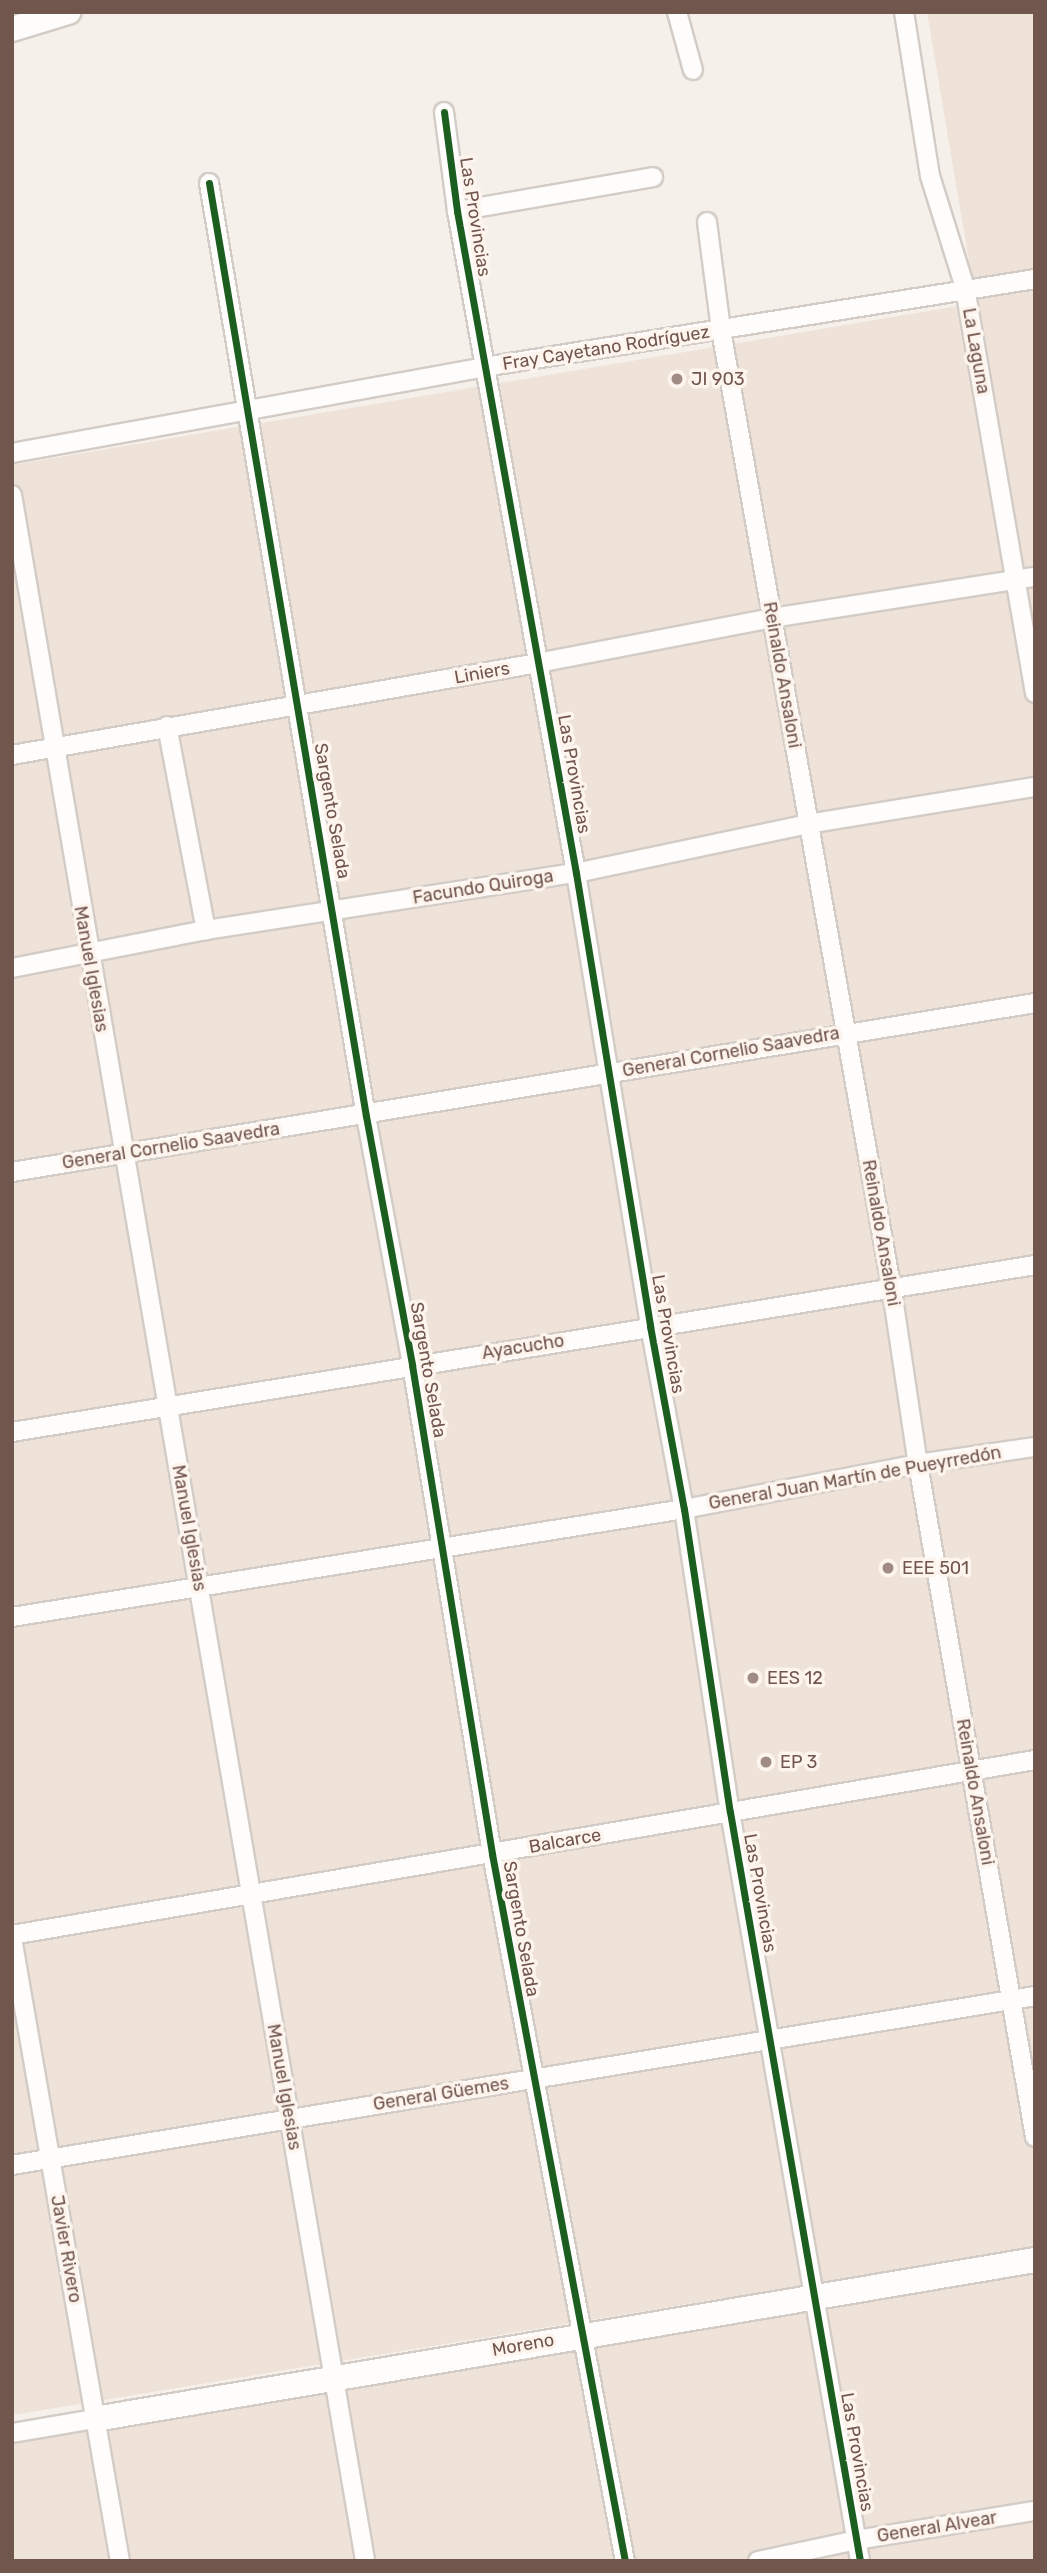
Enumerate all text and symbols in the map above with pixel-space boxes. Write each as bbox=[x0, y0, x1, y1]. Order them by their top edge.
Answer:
street label: Las Provincias bbox=[455, 156, 495, 278]
street label: La Laguna bbox=[958, 306, 994, 396]
street label: Fray Cayetano Rodríguez bbox=[501, 321, 711, 375]
place label: JI 903 bbox=[691, 368, 745, 390]
marker: JI 903 bbox=[669, 371, 685, 387]
street label: Reinaldo Ansaloni bbox=[758, 600, 806, 750]
street label: Liniers bbox=[453, 658, 511, 688]
street label: Las Provincias bbox=[553, 713, 595, 835]
street label: Sargento Selada bbox=[309, 741, 355, 881]
street label: Facundo Quiroga bbox=[411, 865, 555, 909]
street label: Manuel Iglesias bbox=[69, 904, 113, 1034]
street label: General Cornelio Saavedra bbox=[621, 1022, 841, 1082]
street label: General Cornelio Saavedra bbox=[61, 1118, 281, 1174]
street label: Reinaldo Ansaloni bbox=[857, 1158, 905, 1308]
street label: Las Provincias bbox=[647, 1273, 689, 1395]
street label: Sargento Selada bbox=[405, 1300, 451, 1440]
street label: Ayacucho bbox=[480, 1330, 566, 1364]
street label: General Juan Martín de Pueyrredón bbox=[707, 1442, 1003, 1514]
street label: Manuel Iglesias bbox=[167, 1463, 211, 1593]
place label: EEE 501 bbox=[902, 1557, 969, 1579]
marker: EEE 501 bbox=[880, 1560, 896, 1576]
place label: EES 12 bbox=[767, 1667, 823, 1689]
marker: EES 12 bbox=[745, 1670, 761, 1686]
street label: Reinaldo Ansaloni bbox=[951, 1717, 999, 1867]
place label: EP 3 bbox=[780, 1751, 818, 1773]
marker: EP 3 bbox=[758, 1754, 774, 1770]
street label: Balcarce bbox=[527, 1824, 603, 1858]
street label: Las Provincias bbox=[739, 1832, 781, 1954]
street label: Sargento Selada bbox=[498, 1859, 544, 1999]
street label: Manuel Iglesias bbox=[262, 2022, 306, 2152]
street label: General Güemes bbox=[372, 2073, 510, 2115]
street label: Javier Rivero bbox=[46, 2193, 86, 2305]
street label: Moreno bbox=[490, 2329, 556, 2361]
street label: Las Provincias bbox=[836, 2391, 878, 2513]
street label: General Alvear bbox=[875, 2507, 999, 2547]

